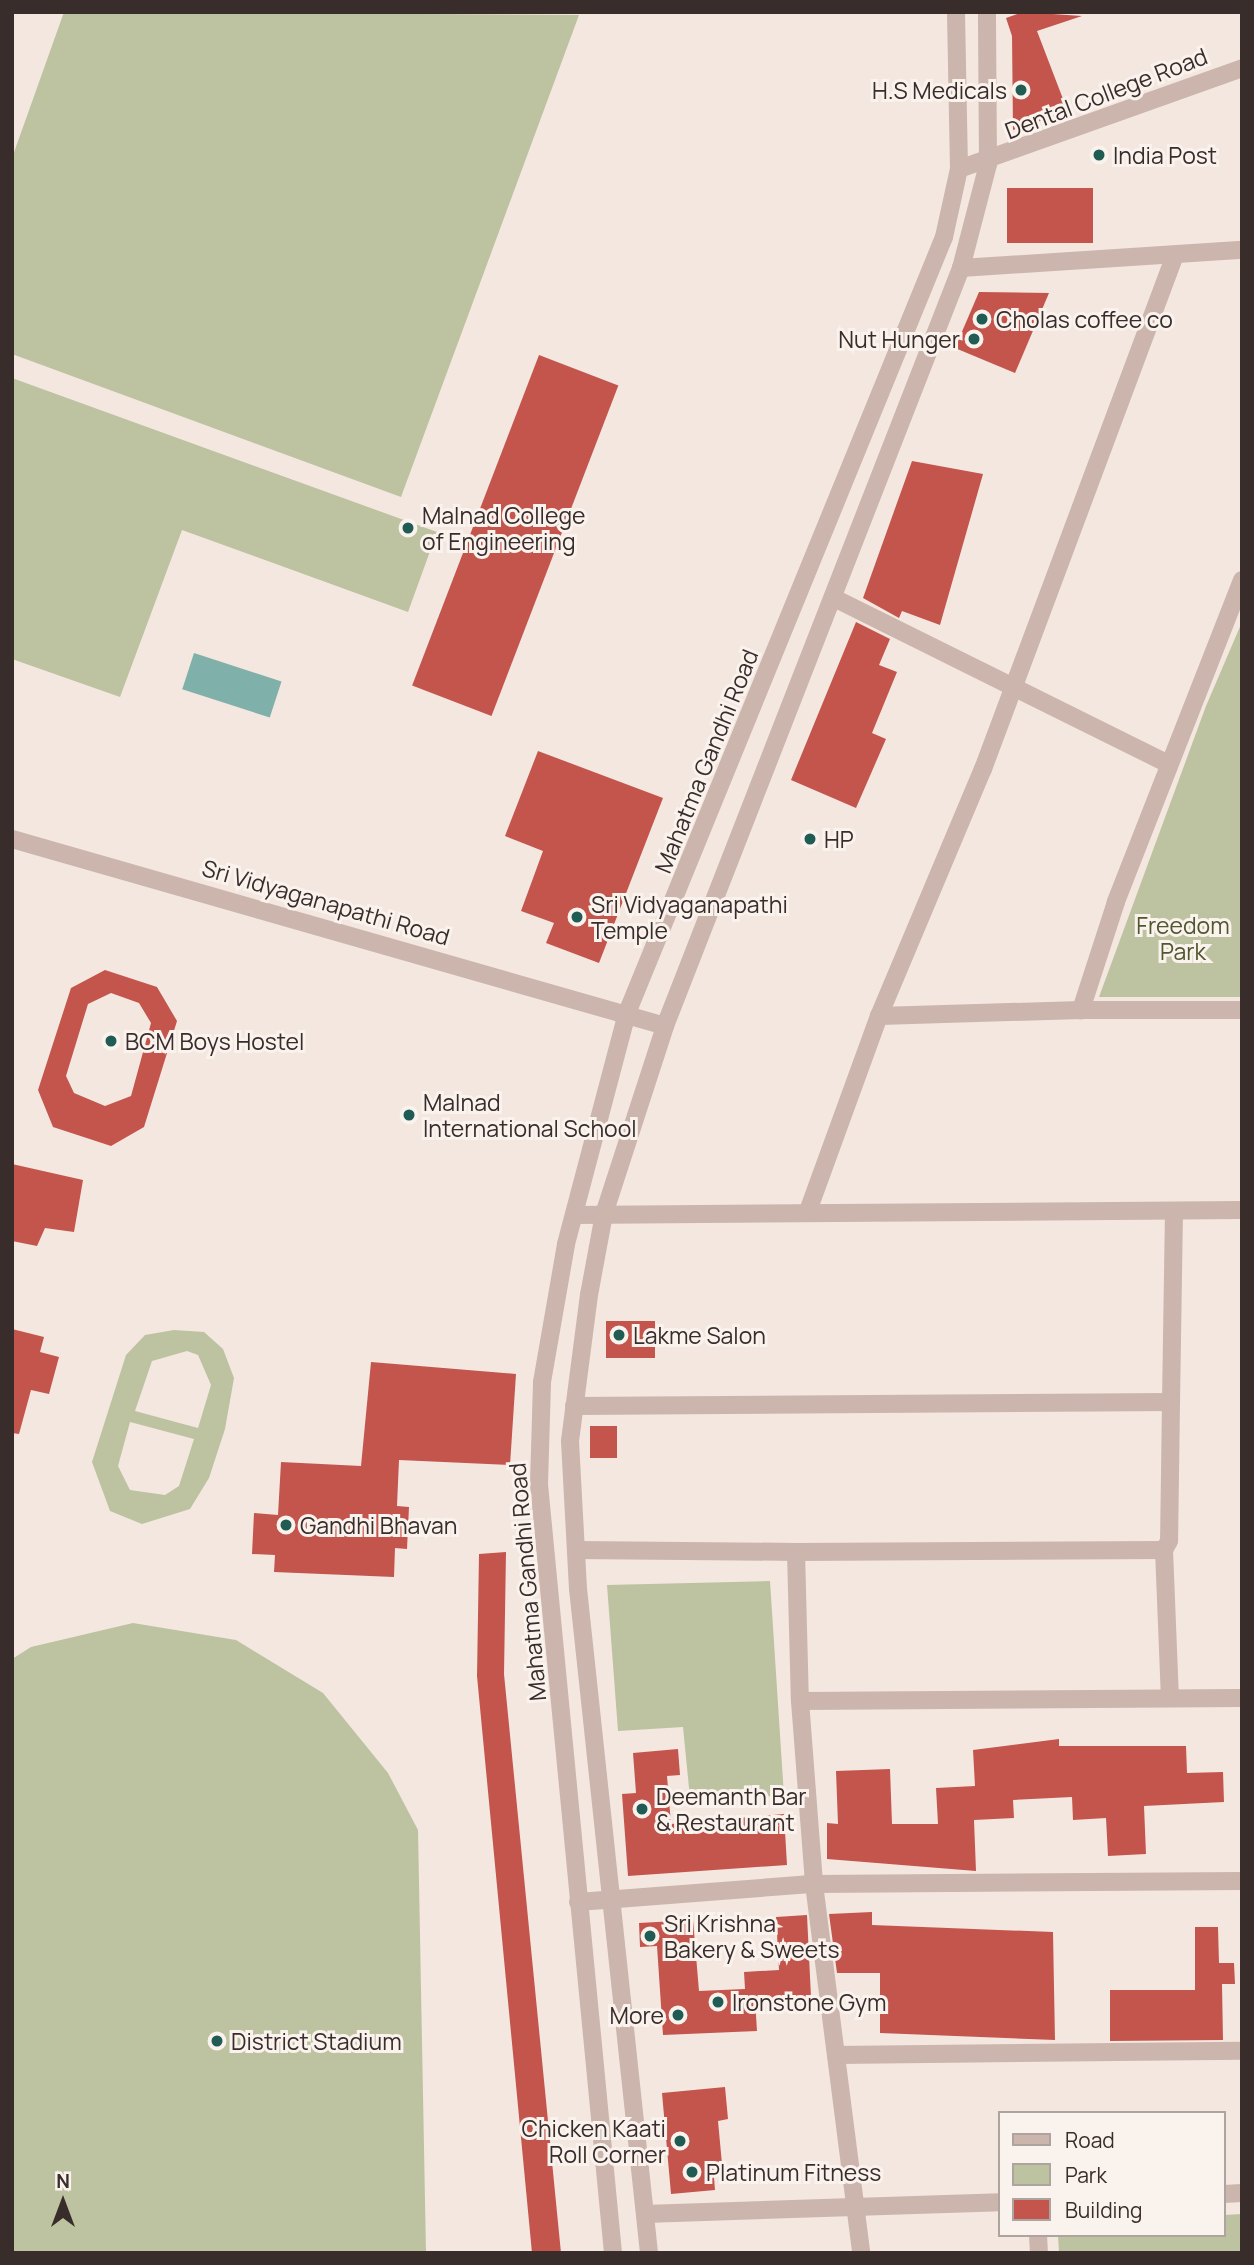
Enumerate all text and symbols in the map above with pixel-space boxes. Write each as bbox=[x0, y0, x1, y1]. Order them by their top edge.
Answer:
street label: Dental College Road bbox=[1001, 42, 1211, 144]
place label: H.S Medicals bbox=[872, 76, 1007, 104]
marker: H.S Medicals bbox=[1013, 82, 1029, 98]
place label: India Post bbox=[1113, 141, 1217, 169]
marker: India Post bbox=[1091, 147, 1107, 163]
place label: Cholas coffee co bbox=[996, 305, 1173, 333]
marker: Cholas coffee co bbox=[974, 311, 990, 327]
place label: Nut Hunger bbox=[838, 325, 960, 353]
marker: Nut Hunger bbox=[966, 331, 982, 347]
place label: Malnad College of Engineering bbox=[422, 501, 585, 555]
marker: Malnad College of Engineering bbox=[400, 520, 416, 536]
street label: Mahatma Gandhi Road bbox=[648, 645, 764, 877]
place label: HP bbox=[824, 825, 854, 853]
marker: HP bbox=[802, 831, 818, 847]
street label: Sri Vidyaganapathi Road bbox=[199, 853, 453, 951]
place label: Sri Vidyaganapathi Temple bbox=[591, 890, 788, 944]
marker: Sri Vidyaganapathi Temple bbox=[569, 909, 585, 925]
park label: Freedom Park bbox=[1136, 911, 1230, 965]
place label: BCM Boys Hostel bbox=[125, 1027, 304, 1055]
marker: BCM Boys Hostel bbox=[103, 1033, 119, 1049]
place label: Malnad International School bbox=[423, 1088, 637, 1142]
marker: Malnad International School bbox=[401, 1107, 417, 1123]
place label: Lakme Salon bbox=[633, 1321, 766, 1349]
marker: Lakme Salon bbox=[611, 1327, 627, 1343]
street label: Mahatma Gandhi Road bbox=[503, 1462, 551, 1702]
place label: Gandhi Bhavan bbox=[300, 1511, 457, 1539]
marker: Gandhi Bhavan bbox=[278, 1517, 294, 1533]
place label: Deemanth Bar & Restaurant bbox=[656, 1782, 807, 1836]
marker: Deemanth Bar & Restaurant bbox=[634, 1801, 650, 1817]
place label: Sri Krishna Bakery & Sweets bbox=[664, 1909, 839, 1963]
marker: Sri Krishna Bakery & Sweets bbox=[642, 1928, 658, 1944]
place label: Ironstone Gym bbox=[732, 1988, 887, 2016]
marker: Ironstone Gym bbox=[710, 1994, 726, 2010]
place label: More bbox=[610, 2001, 664, 2029]
marker: More bbox=[670, 2007, 686, 2023]
place label: District Stadium bbox=[231, 2027, 402, 2055]
marker: District Stadium bbox=[209, 2033, 225, 2049]
legend bbox=[998, 2111, 1226, 2237]
place label: Chicken Kaati Roll Corner bbox=[521, 2114, 666, 2168]
text: Road bbox=[1065, 2126, 1115, 2154]
marker: Chicken Kaati Roll Corner bbox=[672, 2133, 688, 2149]
place label: Platinum Fitness bbox=[706, 2158, 881, 2186]
text: Park bbox=[1065, 2161, 1107, 2189]
marker: Platinum Fitness bbox=[684, 2164, 700, 2180]
north arrow bbox=[28, 2167, 98, 2237]
text: N bbox=[56, 2168, 70, 2194]
text: Building bbox=[1065, 2196, 1142, 2224]

